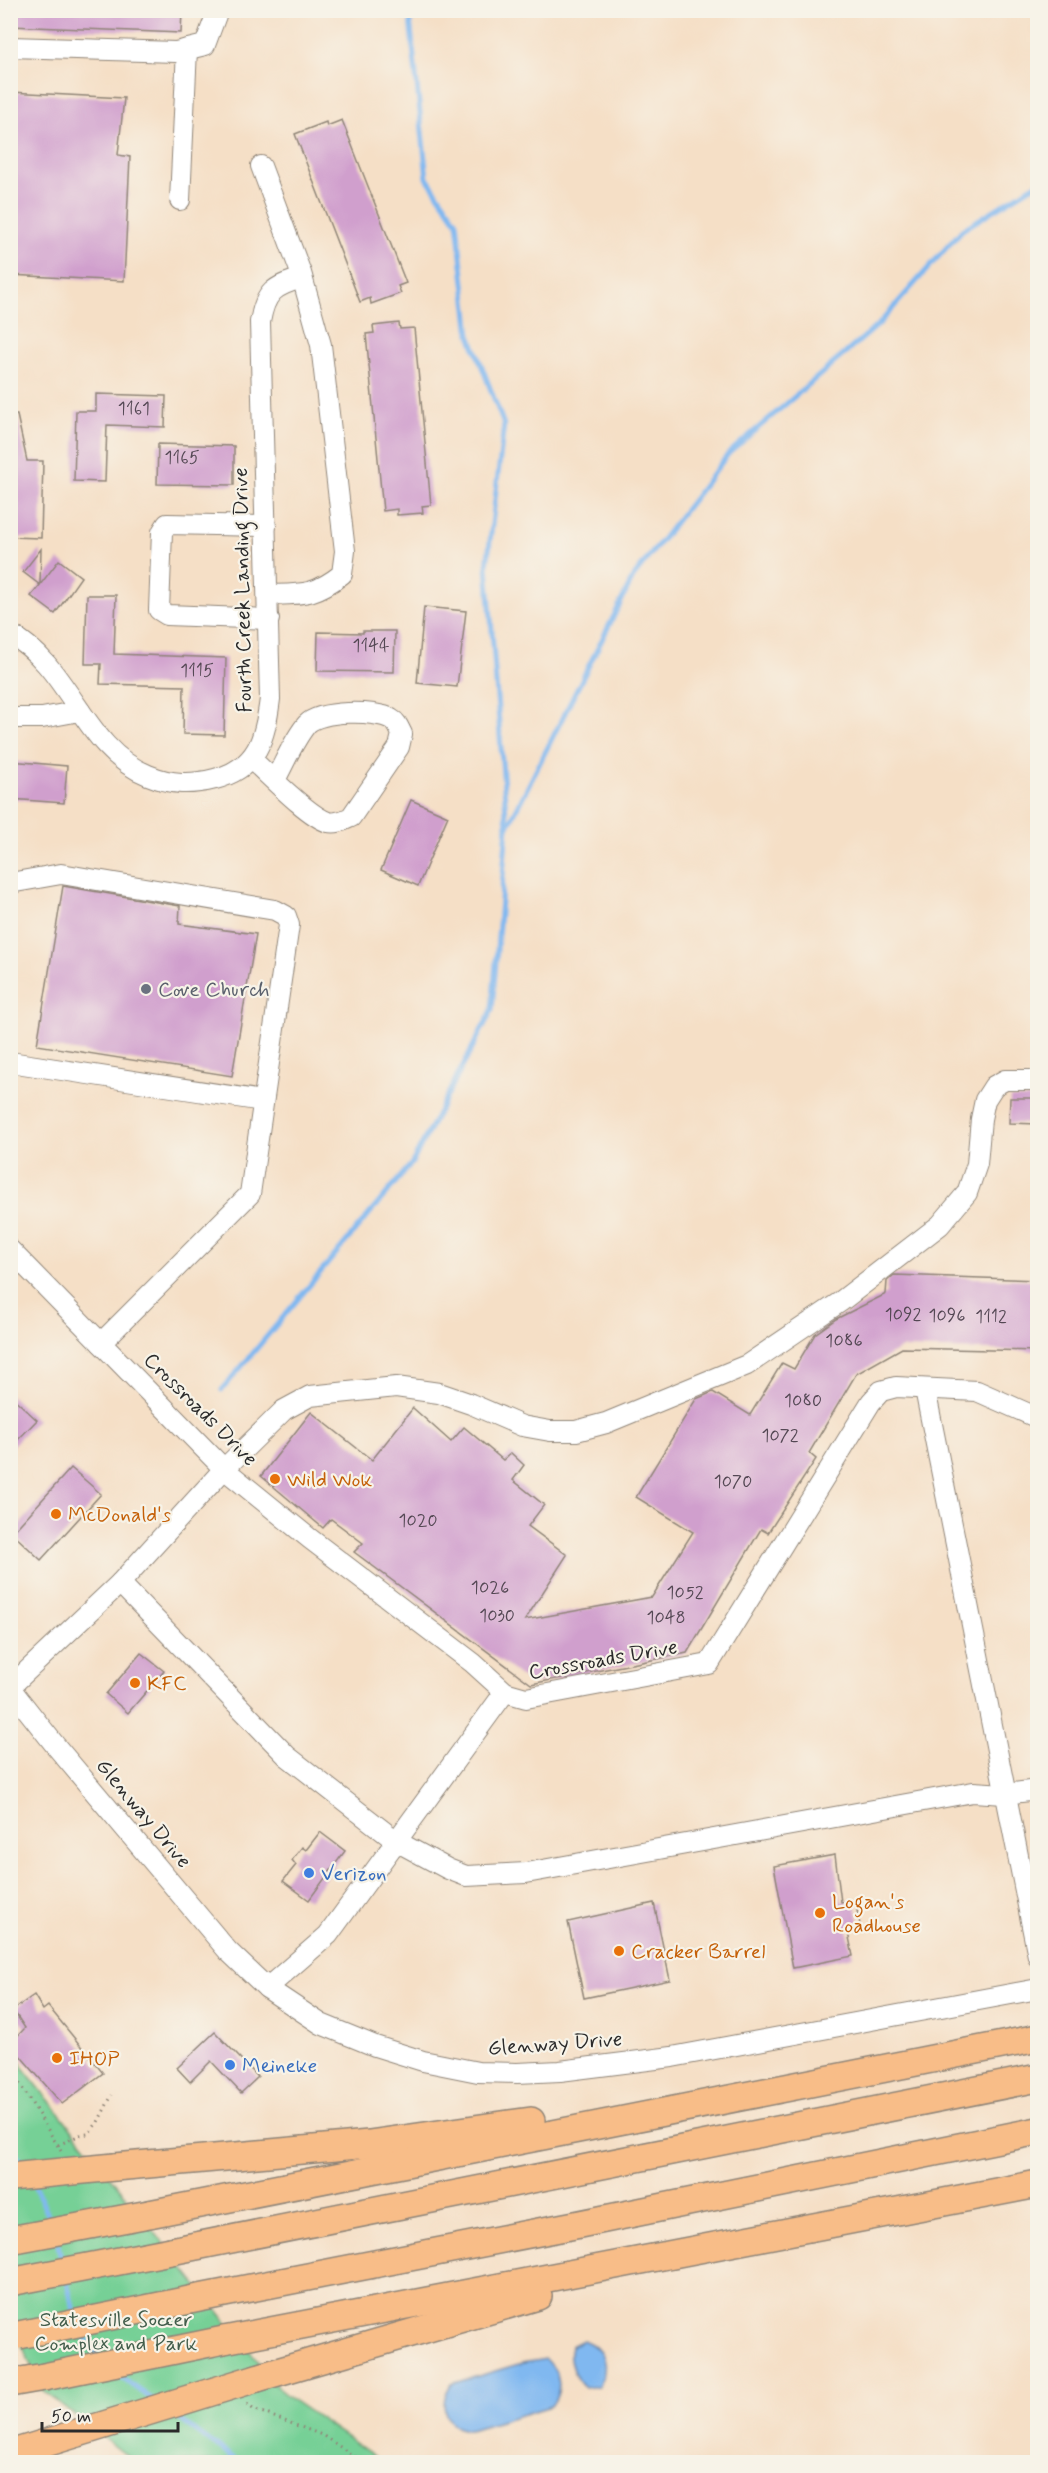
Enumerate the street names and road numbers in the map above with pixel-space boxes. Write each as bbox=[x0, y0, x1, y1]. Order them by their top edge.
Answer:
street label: Fourth Creek Landing Drive bbox=[227, 467, 261, 713]
street label: Crossroads Drive bbox=[137, 1347, 263, 1473]
street label: Crossroads Drive bbox=[527, 1633, 680, 1687]
street label: Glenway Drive bbox=[89, 1753, 197, 1874]
street label: Glenway Drive bbox=[487, 2025, 623, 2063]

